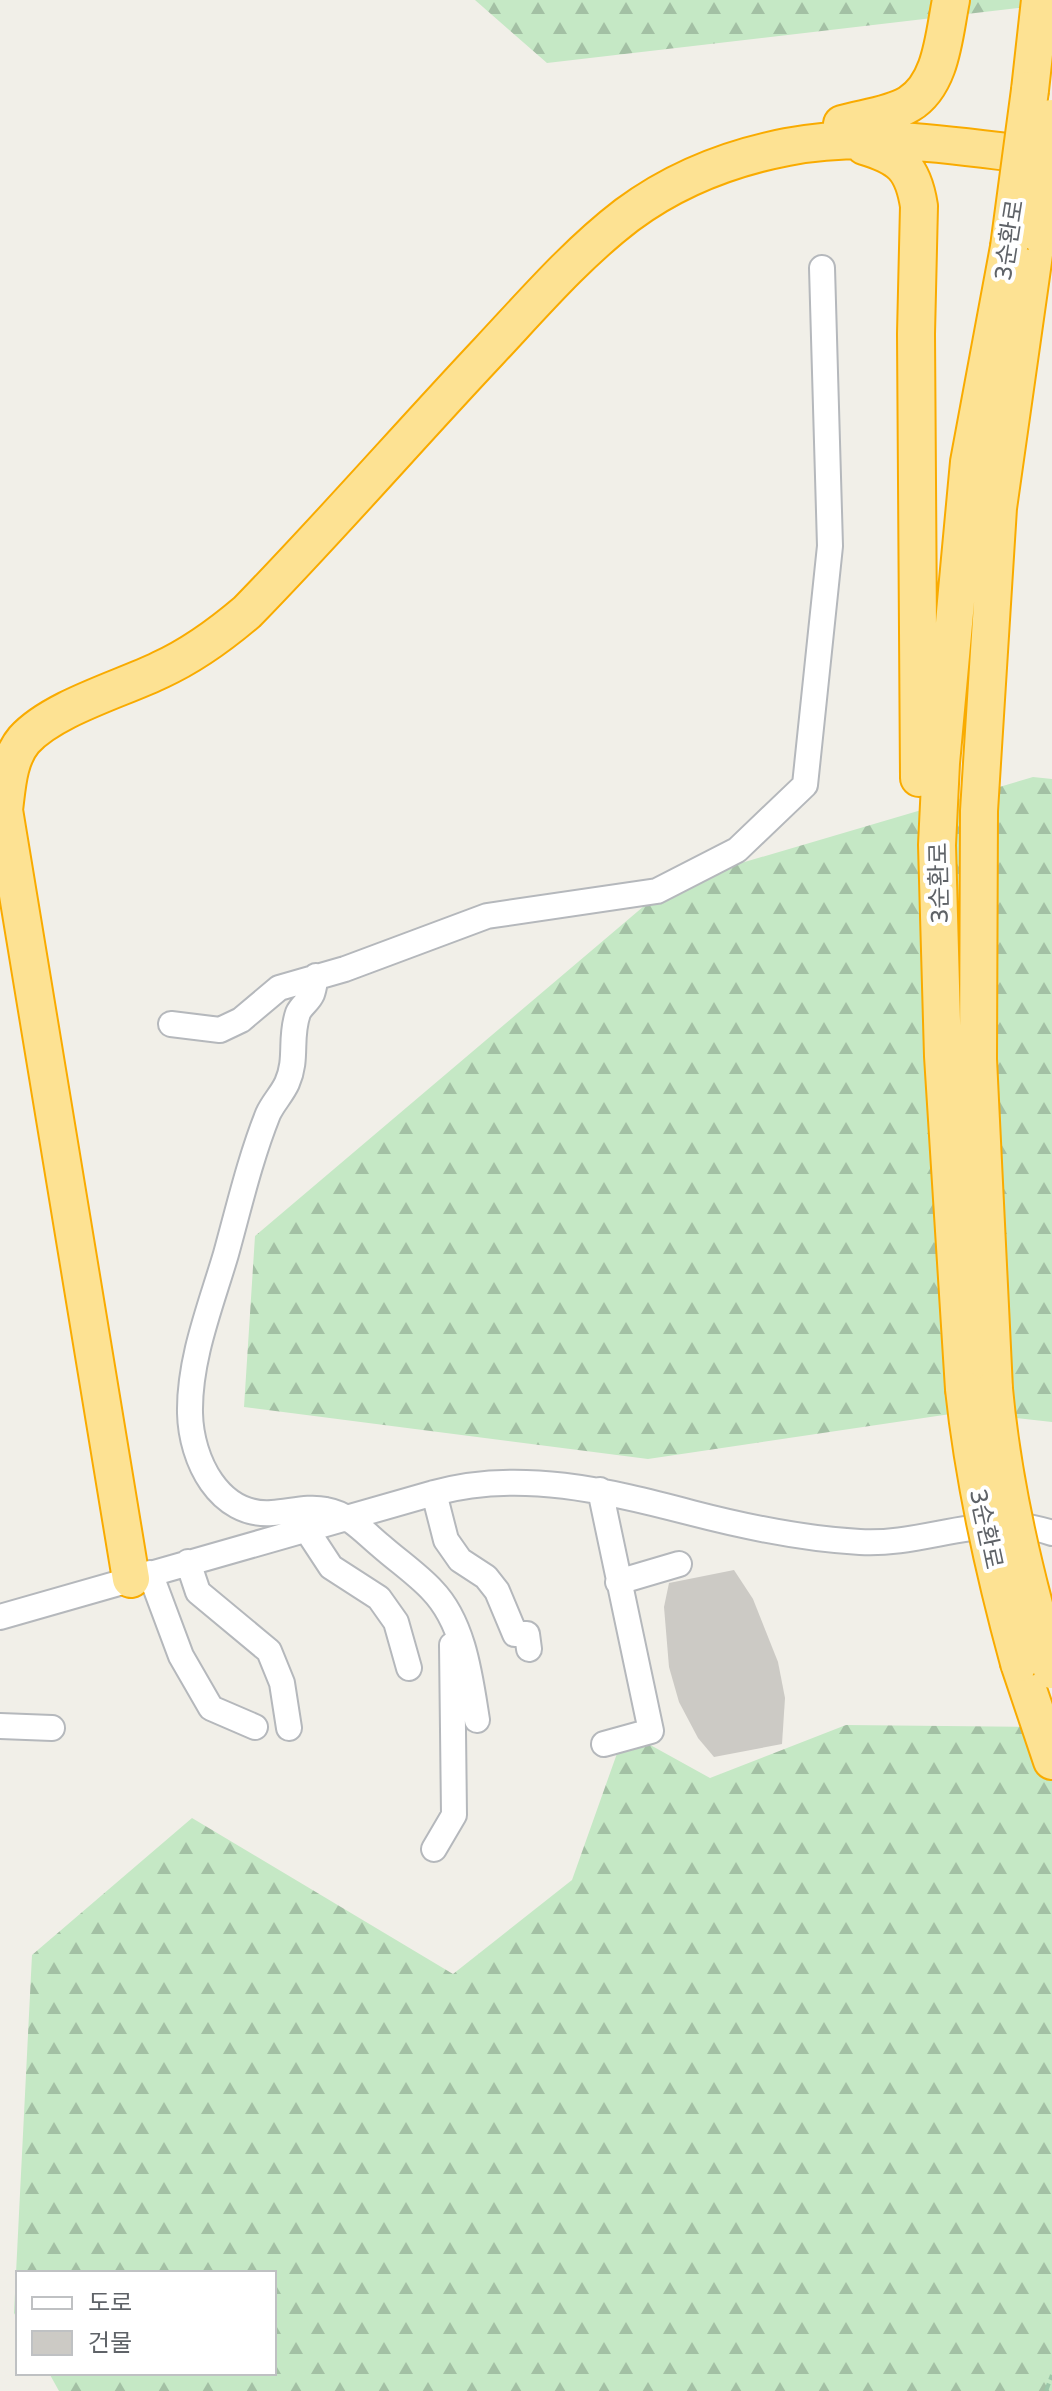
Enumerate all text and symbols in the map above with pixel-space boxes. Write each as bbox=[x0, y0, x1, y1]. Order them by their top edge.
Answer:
street label: 3순환로 bbox=[989, 198, 1030, 283]
street label: 3순환로 bbox=[924, 842, 955, 924]
street label: 3순환로 bbox=[963, 1486, 1008, 1572]
legend bbox=[16, 2271, 276, 2375]
text: 도로 bbox=[88, 2289, 132, 2318]
text: 건물 bbox=[88, 2329, 132, 2358]

